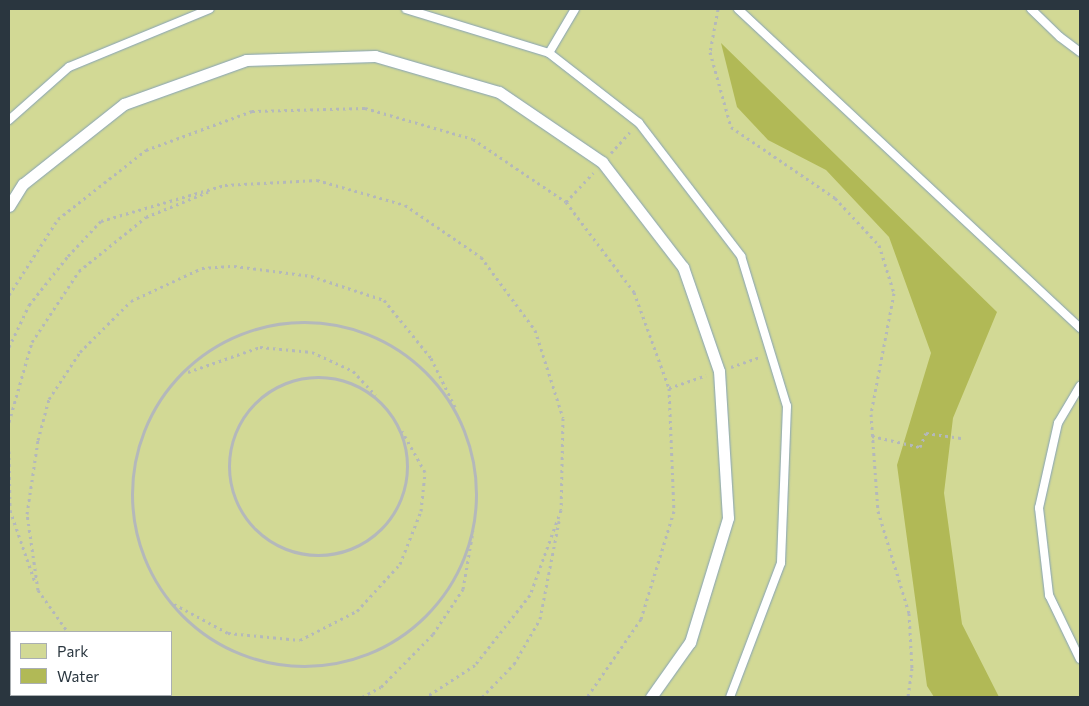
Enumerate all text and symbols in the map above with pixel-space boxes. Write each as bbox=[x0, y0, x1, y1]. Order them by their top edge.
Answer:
legend bbox=[10, 631, 172, 696]
text: Park bbox=[57, 642, 88, 660]
text: Water bbox=[57, 667, 99, 685]

